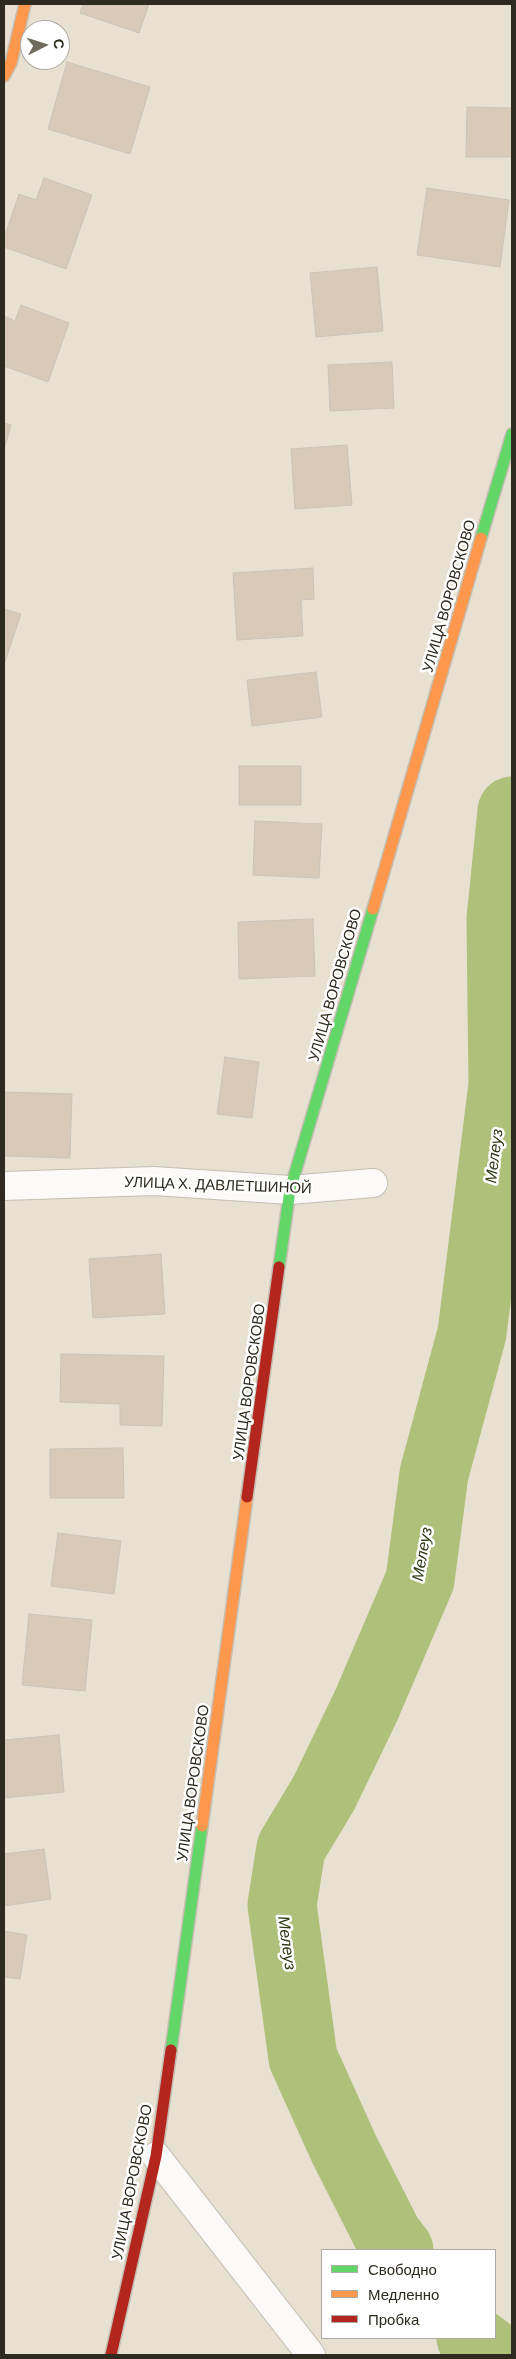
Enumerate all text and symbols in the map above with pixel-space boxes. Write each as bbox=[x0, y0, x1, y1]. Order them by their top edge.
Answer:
north arrow bbox=[20, 20, 70, 70]
text: С bbox=[51, 38, 68, 50]
street label: УЛИЦА ВОРОВСКОВО bbox=[419, 518, 479, 674]
street label: УЛИЦА ВОРОВСКОВО bbox=[305, 907, 365, 1063]
water label: Мелеуз bbox=[481, 1128, 507, 1184]
street label: УЛИЦА Х. ДАВЛЕТШИНОЙ bbox=[124, 1173, 312, 1197]
street label: УЛИЦА ВОРОВСКОВО bbox=[229, 1303, 269, 1461]
water label: Мелеуз bbox=[408, 1525, 436, 1583]
street label: УЛИЦА ВОРОВСКОВО bbox=[173, 1704, 213, 1862]
water label: Мелеуз bbox=[274, 1915, 300, 1971]
street label: УЛИЦА ВОРОВСКОВО bbox=[108, 2103, 156, 2261]
legend bbox=[321, 2249, 496, 2339]
text: Свободно bbox=[368, 2260, 437, 2278]
text: Медленно bbox=[368, 2285, 439, 2303]
text: Пробка bbox=[368, 2310, 419, 2328]

